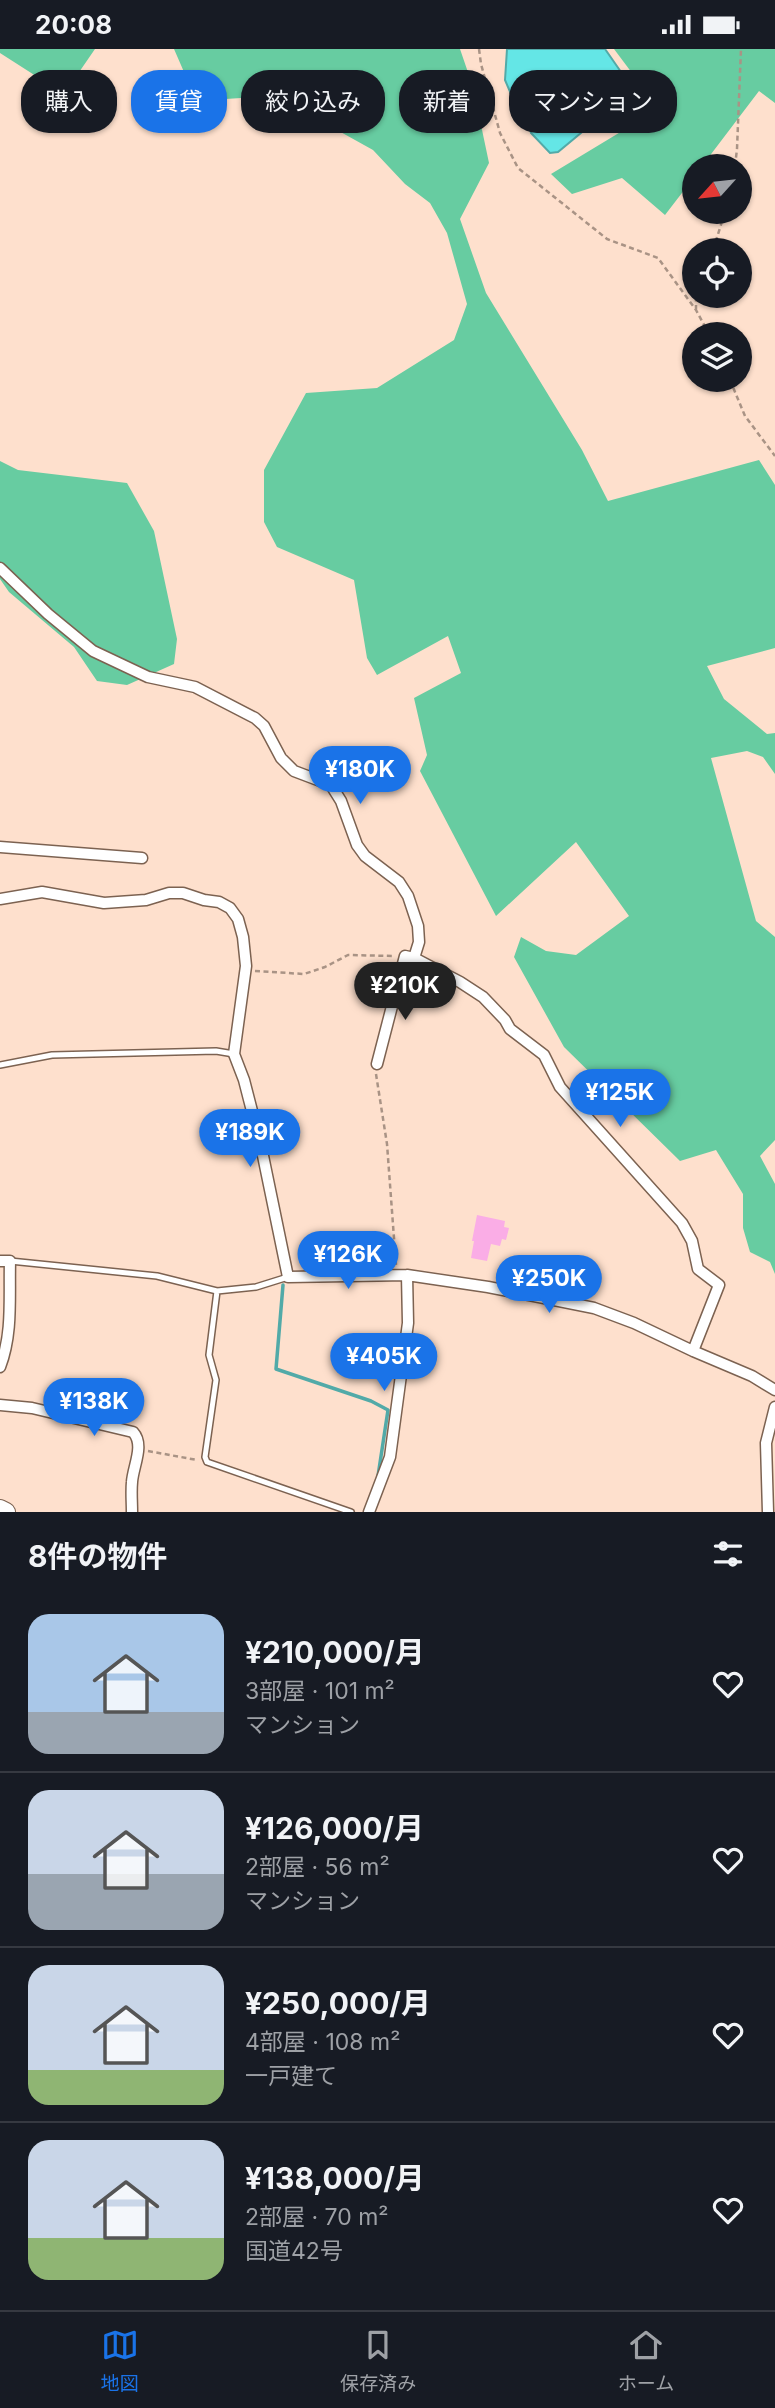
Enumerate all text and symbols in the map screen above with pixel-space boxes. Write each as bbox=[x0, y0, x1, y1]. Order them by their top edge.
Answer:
text: 20:08 bbox=[35, 9, 112, 40]
chip: 購入 bbox=[21, 70, 117, 133]
chip: 賃貸 bbox=[131, 70, 227, 133]
chip: 絞り込み bbox=[241, 70, 385, 133]
chip: 新着 bbox=[399, 70, 495, 133]
chip: マンション bbox=[509, 70, 677, 133]
north arrow bbox=[682, 154, 752, 224]
map controls bbox=[682, 154, 752, 392]
button: locate bbox=[682, 238, 752, 308]
button: layers bbox=[682, 322, 752, 392]
pin: ¥180K bbox=[311, 747, 409, 806]
text: ¥180K bbox=[325, 755, 395, 783]
pin: ¥210K bbox=[356, 963, 454, 1022]
text: ¥210K bbox=[370, 971, 440, 999]
pin: ¥125K bbox=[571, 1069, 669, 1129]
text: ¥125K bbox=[586, 1078, 654, 1106]
pin: ¥189K bbox=[201, 1109, 299, 1169]
text: ¥189K bbox=[215, 1118, 285, 1146]
pin: ¥126K bbox=[299, 1231, 397, 1291]
text: ¥126K bbox=[314, 1240, 383, 1268]
pin: ¥250K bbox=[500, 1255, 598, 1315]
text: ¥250K bbox=[512, 1264, 586, 1292]
pin: ¥405K bbox=[335, 1333, 433, 1393]
text: ¥405K bbox=[346, 1342, 422, 1370]
pin: ¥138K bbox=[45, 1379, 143, 1438]
text: ¥138K bbox=[59, 1387, 129, 1415]
icon: filters bbox=[709, 1535, 747, 1573]
text: 8件の物件 bbox=[28, 1538, 168, 1574]
text: ¥210,000/月 bbox=[245, 1634, 425, 1670]
icon: home bbox=[84, 1642, 168, 1726]
icon: heart bbox=[709, 1665, 747, 1703]
text: 3部屋 · 101 m² bbox=[245, 1677, 395, 1705]
text: マンション bbox=[245, 1711, 360, 1739]
text: ¥126,000/月 bbox=[245, 1810, 424, 1846]
icon: home bbox=[84, 1818, 168, 1902]
icon: heart bbox=[709, 1841, 747, 1879]
text: 2部屋 · 56 m² bbox=[245, 1853, 390, 1881]
text: マンション bbox=[245, 1887, 360, 1915]
text: ¥250,000/月 bbox=[245, 1985, 431, 2021]
icon: home bbox=[84, 1993, 168, 2077]
icon: heart bbox=[709, 2016, 747, 2054]
text: 4部屋 · 108 m² bbox=[245, 2028, 400, 2056]
text: 一戸建て bbox=[245, 2062, 337, 2090]
text: ¥138,000/月 bbox=[245, 2160, 425, 2196]
icon: home bbox=[84, 2168, 168, 2252]
icon: heart bbox=[709, 2191, 747, 2229]
text: 2部屋 · 70 m² bbox=[245, 2203, 389, 2231]
text: 国道42号 bbox=[245, 2237, 343, 2265]
tab: 地図 bbox=[101, 2326, 139, 2395]
tab: 保存済み bbox=[340, 2326, 416, 2395]
tab: ホーム bbox=[618, 2326, 674, 2395]

